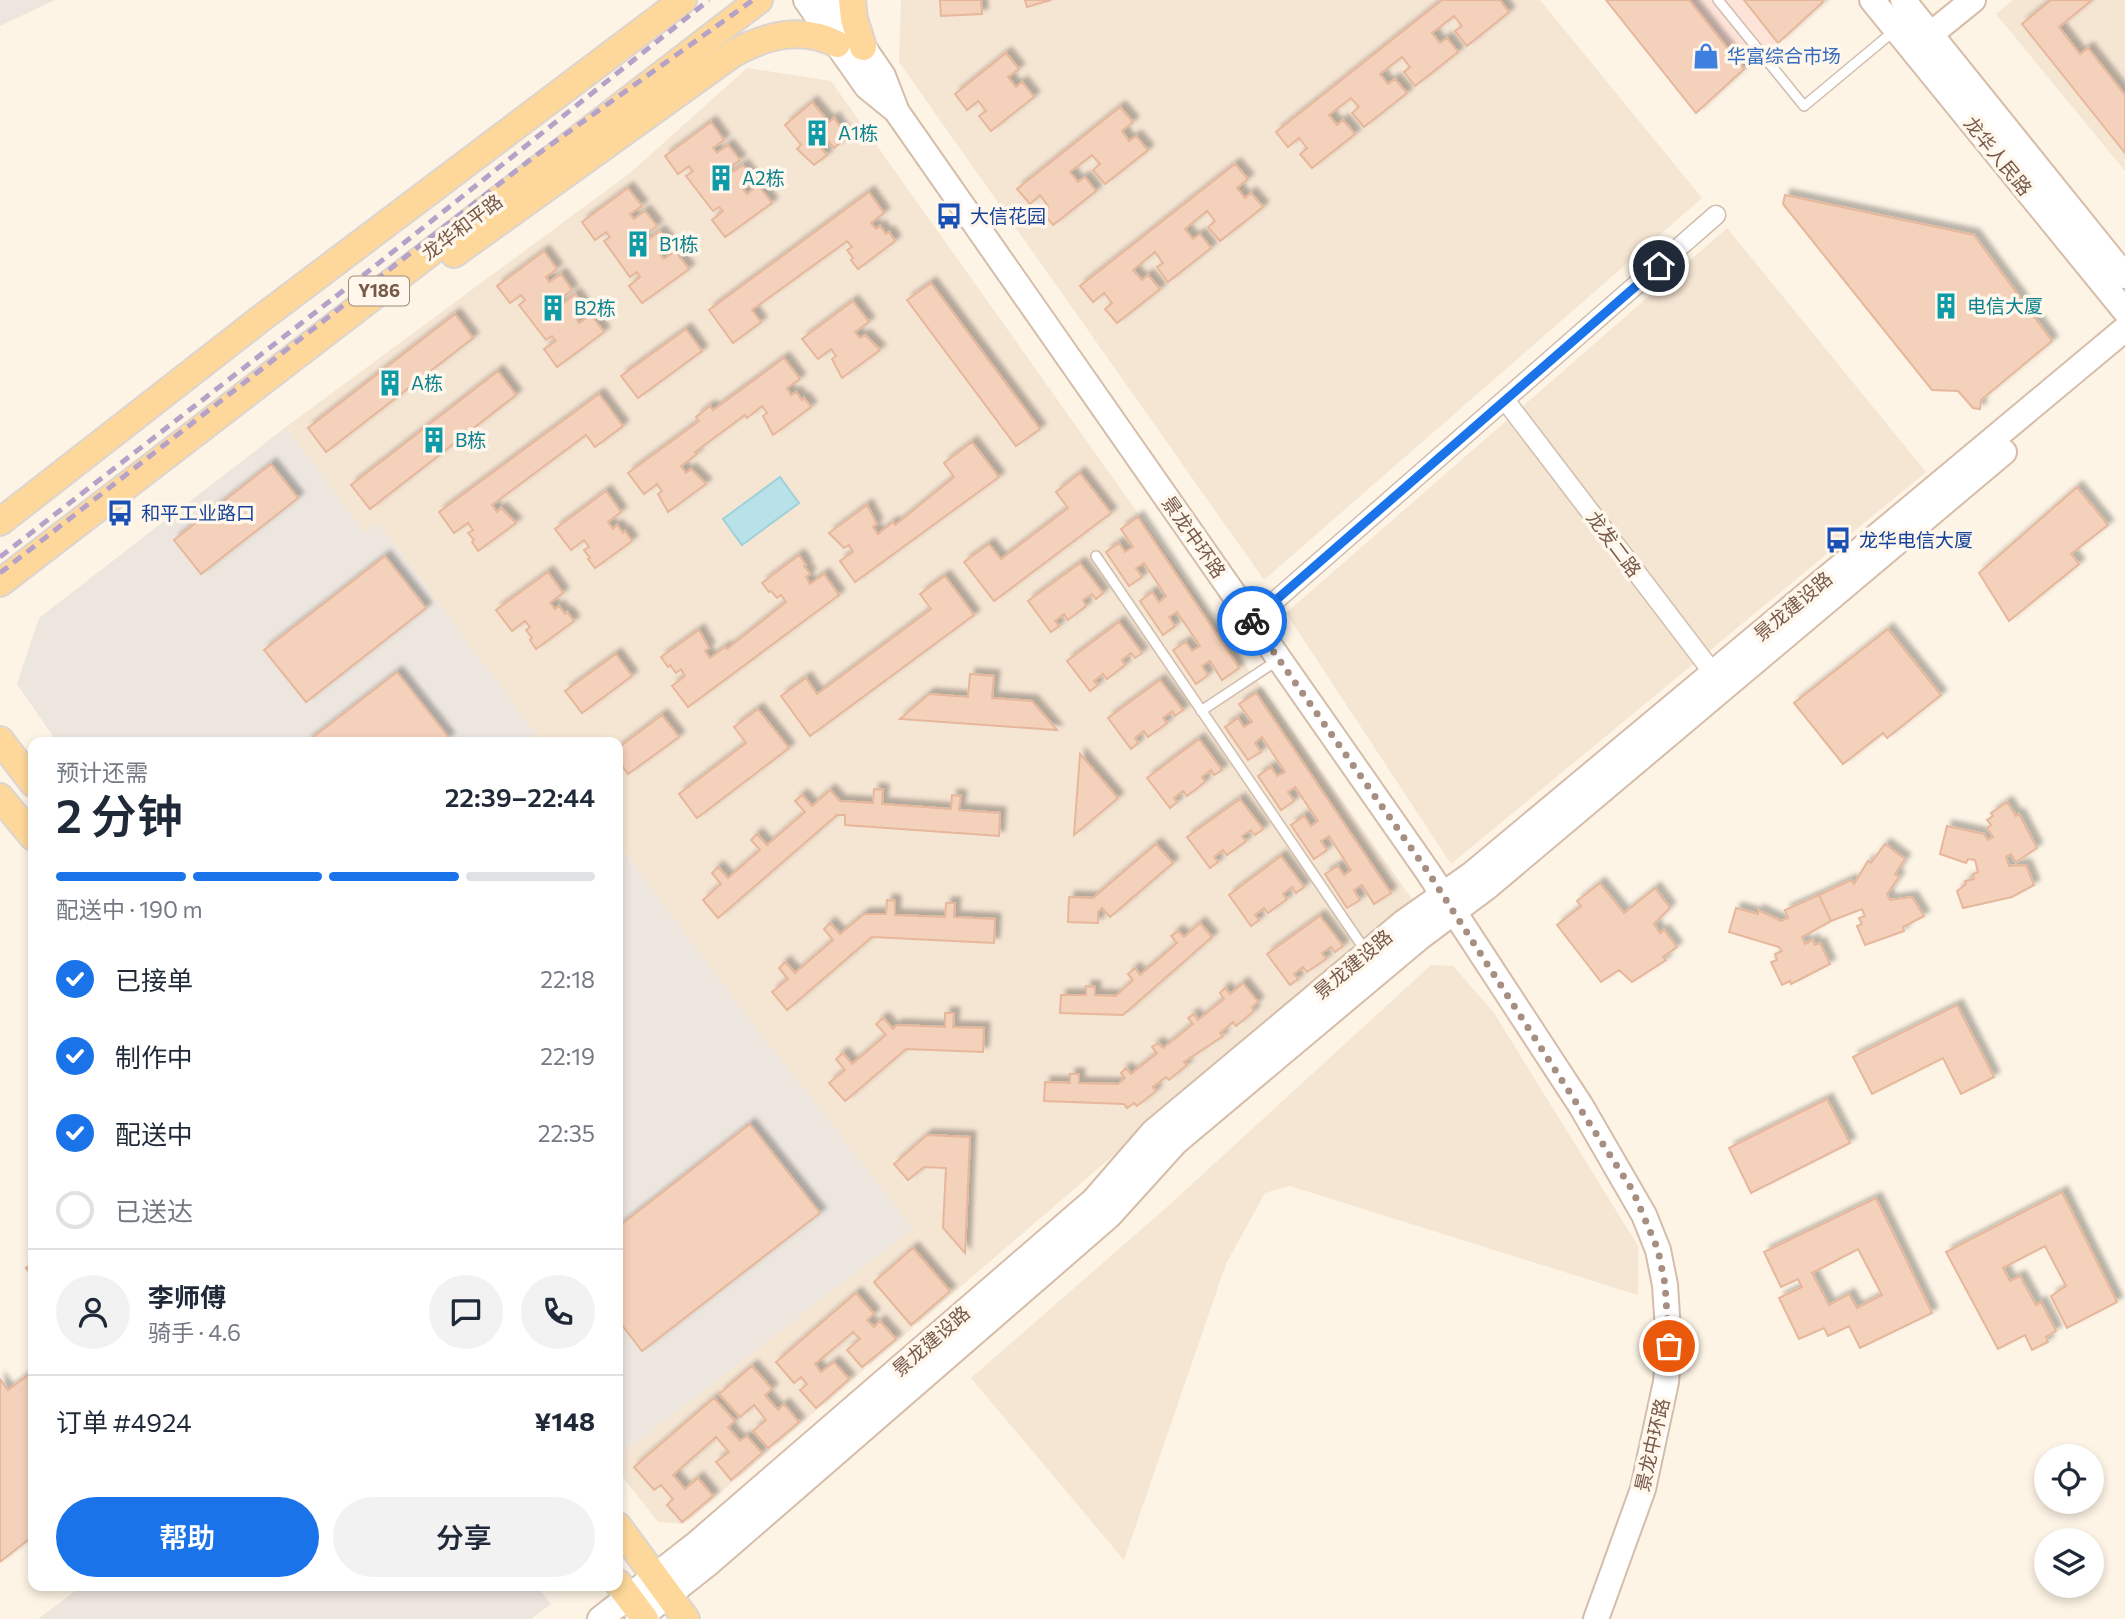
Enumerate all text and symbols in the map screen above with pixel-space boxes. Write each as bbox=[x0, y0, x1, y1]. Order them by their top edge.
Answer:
shop icon: 华富综合市场 bbox=[1691, 41, 1721, 71]
place label: 华富综合市场 bbox=[1727, 44, 1841, 67]
street label: 龙华人民路 bbox=[1960, 112, 2037, 200]
building icon: A1栋 bbox=[802, 118, 832, 148]
place label: A1栋 bbox=[838, 121, 878, 144]
building icon: A2栋 bbox=[706, 163, 736, 193]
place label: A2栋 bbox=[742, 166, 785, 189]
street label: 龙华和平路 bbox=[417, 189, 507, 264]
bus stop icon: 大信花园 bbox=[934, 201, 964, 231]
place label: 大信花园 bbox=[970, 204, 1046, 227]
building icon: B1栋 bbox=[623, 229, 653, 259]
place label: B1栋 bbox=[659, 232, 698, 255]
pin bbox=[1629, 236, 1689, 296]
icon: home bbox=[1640, 247, 1678, 285]
road number: Y186 bbox=[349, 276, 409, 306]
building icon: 电信大厦 bbox=[1931, 291, 1961, 321]
building icon: B2栋 bbox=[538, 293, 568, 323]
place label: 电信大厦 bbox=[1967, 294, 2043, 317]
place label: B2栋 bbox=[574, 296, 616, 319]
building icon: A栋 bbox=[375, 368, 405, 398]
place label: A栋 bbox=[411, 371, 443, 394]
building icon: B栋 bbox=[419, 425, 449, 455]
place label: B栋 bbox=[455, 428, 486, 451]
street label: 景龙中环路 bbox=[1158, 491, 1231, 582]
bus stop icon: 和平工业路口 bbox=[105, 498, 135, 528]
place label: 和平工业路口 bbox=[141, 501, 255, 524]
street label: 龙发二路 bbox=[1582, 506, 1646, 581]
bus stop icon: 龙华电信大厦 bbox=[1823, 525, 1853, 555]
place label: 龙华电信大厦 bbox=[1859, 528, 1973, 551]
street label: 景龙建设路 bbox=[1749, 566, 1836, 645]
courier bbox=[1217, 586, 1287, 656]
icon: bike bbox=[1233, 602, 1271, 640]
text: 预计还需 bbox=[56, 758, 148, 786]
text: 22:39–22:44 bbox=[445, 781, 595, 812]
text: 2 分钟 bbox=[56, 786, 183, 842]
text: 配送中 · 190 m bbox=[56, 895, 203, 923]
street label: 景龙建设路 bbox=[1309, 924, 1396, 1003]
icon: check bbox=[56, 960, 94, 998]
text: 已接单 bbox=[115, 964, 193, 995]
text: 22:18 bbox=[540, 965, 595, 993]
icon: check bbox=[56, 1037, 94, 1075]
text: 制作中 bbox=[115, 1041, 193, 1072]
text: 22:19 bbox=[540, 1042, 595, 1070]
icon: check bbox=[56, 1114, 94, 1152]
text: 配送中 bbox=[115, 1118, 193, 1149]
text: 22:35 bbox=[538, 1119, 595, 1147]
text: 已送达 bbox=[115, 1195, 193, 1226]
button: person bbox=[56, 1275, 130, 1349]
button: chat bbox=[429, 1275, 503, 1349]
button: phone bbox=[521, 1275, 595, 1349]
text: 李师傅 bbox=[148, 1281, 226, 1312]
street label: 景龙建设路 bbox=[887, 1301, 974, 1380]
pin bbox=[1639, 1316, 1699, 1376]
text: 骑手 · 4.6 bbox=[148, 1318, 241, 1346]
icon: bag bbox=[1650, 1327, 1688, 1365]
street label: 景龙中环路 bbox=[1630, 1396, 1673, 1494]
text: ¥148 bbox=[535, 1405, 595, 1436]
text: 订单 #4924 bbox=[56, 1406, 192, 1437]
map controls bbox=[2034, 1444, 2104, 1598]
button: locate bbox=[2034, 1444, 2104, 1514]
button: 帮助 bbox=[56, 1497, 319, 1577]
button: 分享 bbox=[333, 1497, 595, 1577]
button: layers bbox=[2034, 1528, 2104, 1598]

